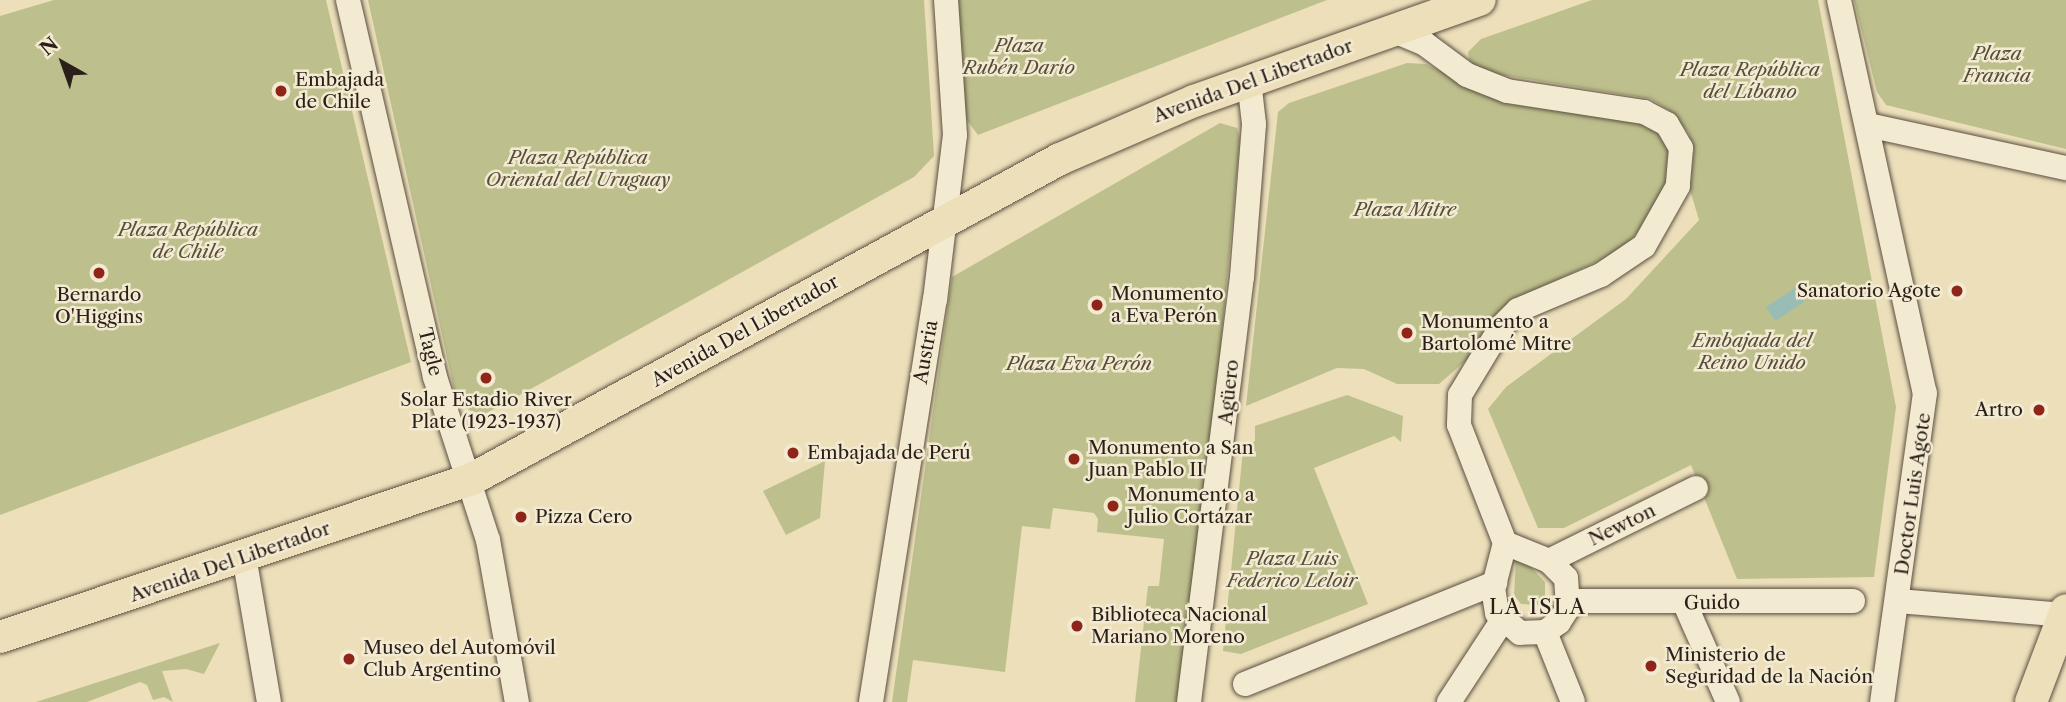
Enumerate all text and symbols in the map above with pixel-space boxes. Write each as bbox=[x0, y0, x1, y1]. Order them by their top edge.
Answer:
north arrow bbox=[28, 28, 98, 98]
text: N bbox=[35, 32, 63, 61]
street label: Avenida Del Libertador bbox=[1150, 34, 1356, 128]
park label: Plaza Rubén Darío bbox=[963, 35, 1075, 79]
park label: Plaza Francia bbox=[1963, 43, 2031, 87]
park label: Plaza República del Líbano bbox=[1680, 59, 1820, 103]
place label: Embajada de Chile bbox=[295, 69, 384, 113]
marker: Embajada de Chile bbox=[273, 83, 289, 99]
park label: Plaza República Oriental del Uruguay bbox=[486, 147, 670, 191]
park label: Plaza Mitre bbox=[1354, 199, 1456, 221]
park label: Plaza República de Chile bbox=[118, 219, 258, 263]
marker: Bernardo O'Higgins bbox=[91, 265, 107, 281]
street label: Avenida Del Libertador bbox=[647, 270, 843, 392]
place label: Sanatorio Agote bbox=[1796, 280, 1941, 302]
marker: Sanatorio Agote bbox=[1947, 281, 1967, 301]
place label: Monumento a Eva Perón bbox=[1111, 283, 1224, 327]
place label: Bernardo O'Higgins bbox=[55, 284, 143, 328]
marker: Monumento a Eva Perón bbox=[1089, 297, 1105, 313]
place label: Monumento a Bartolomé Mitre bbox=[1421, 311, 1571, 355]
street label: Austria bbox=[909, 318, 943, 386]
marker: Monumento a Bartolomé Mitre bbox=[1399, 325, 1415, 341]
street label: Tagle bbox=[413, 326, 447, 378]
park label: Embajada del Reino Unido bbox=[1692, 330, 1812, 374]
park label: Plaza Eva Perón bbox=[1006, 353, 1152, 375]
street label: Agüero bbox=[1214, 358, 1244, 426]
marker: Solar Estadio River Plate (1923-1937) bbox=[478, 370, 494, 386]
place label: Solar Estadio River Plate (1923-1937) bbox=[400, 389, 572, 433]
place label: Artro bbox=[1975, 399, 2023, 421]
marker: Artro bbox=[2029, 400, 2049, 420]
street label: Doctor Luis Agote bbox=[1890, 411, 1936, 577]
place label: Monumento a San Juan Pablo II bbox=[1088, 437, 1254, 481]
place label: Embajada de Perú bbox=[807, 442, 971, 464]
marker: Embajada de Perú bbox=[785, 445, 801, 461]
marker: Monumento a San Juan Pablo II bbox=[1066, 451, 1082, 467]
place label: Monumento a Julio Cortázar bbox=[1127, 484, 1255, 528]
marker: Monumento a Julio Cortázar bbox=[1105, 498, 1121, 514]
street label: Newton bbox=[1585, 499, 1659, 551]
place label: Pizza Cero bbox=[535, 506, 633, 528]
marker: Pizza Cero bbox=[513, 509, 529, 525]
street label: Avenida Del Libertador bbox=[127, 517, 333, 607]
park label: Plaza Luis Federico Leloir bbox=[1227, 548, 1357, 592]
street label: Guido bbox=[1684, 591, 1740, 615]
district label: LA ISLA bbox=[1490, 594, 1586, 620]
place label: Biblioteca Nacional Mariano Moreno bbox=[1091, 604, 1267, 648]
marker: Biblioteca Nacional Mariano Moreno bbox=[1069, 618, 1085, 634]
place label: Museo del Automóvil Club Argentino bbox=[363, 637, 556, 681]
place label: Ministerio de Seguridad de la Nación bbox=[1665, 644, 1873, 688]
marker: Museo del Automóvil Club Argentino bbox=[341, 651, 357, 667]
marker: Ministerio de Seguridad de la Nación bbox=[1643, 658, 1659, 674]

